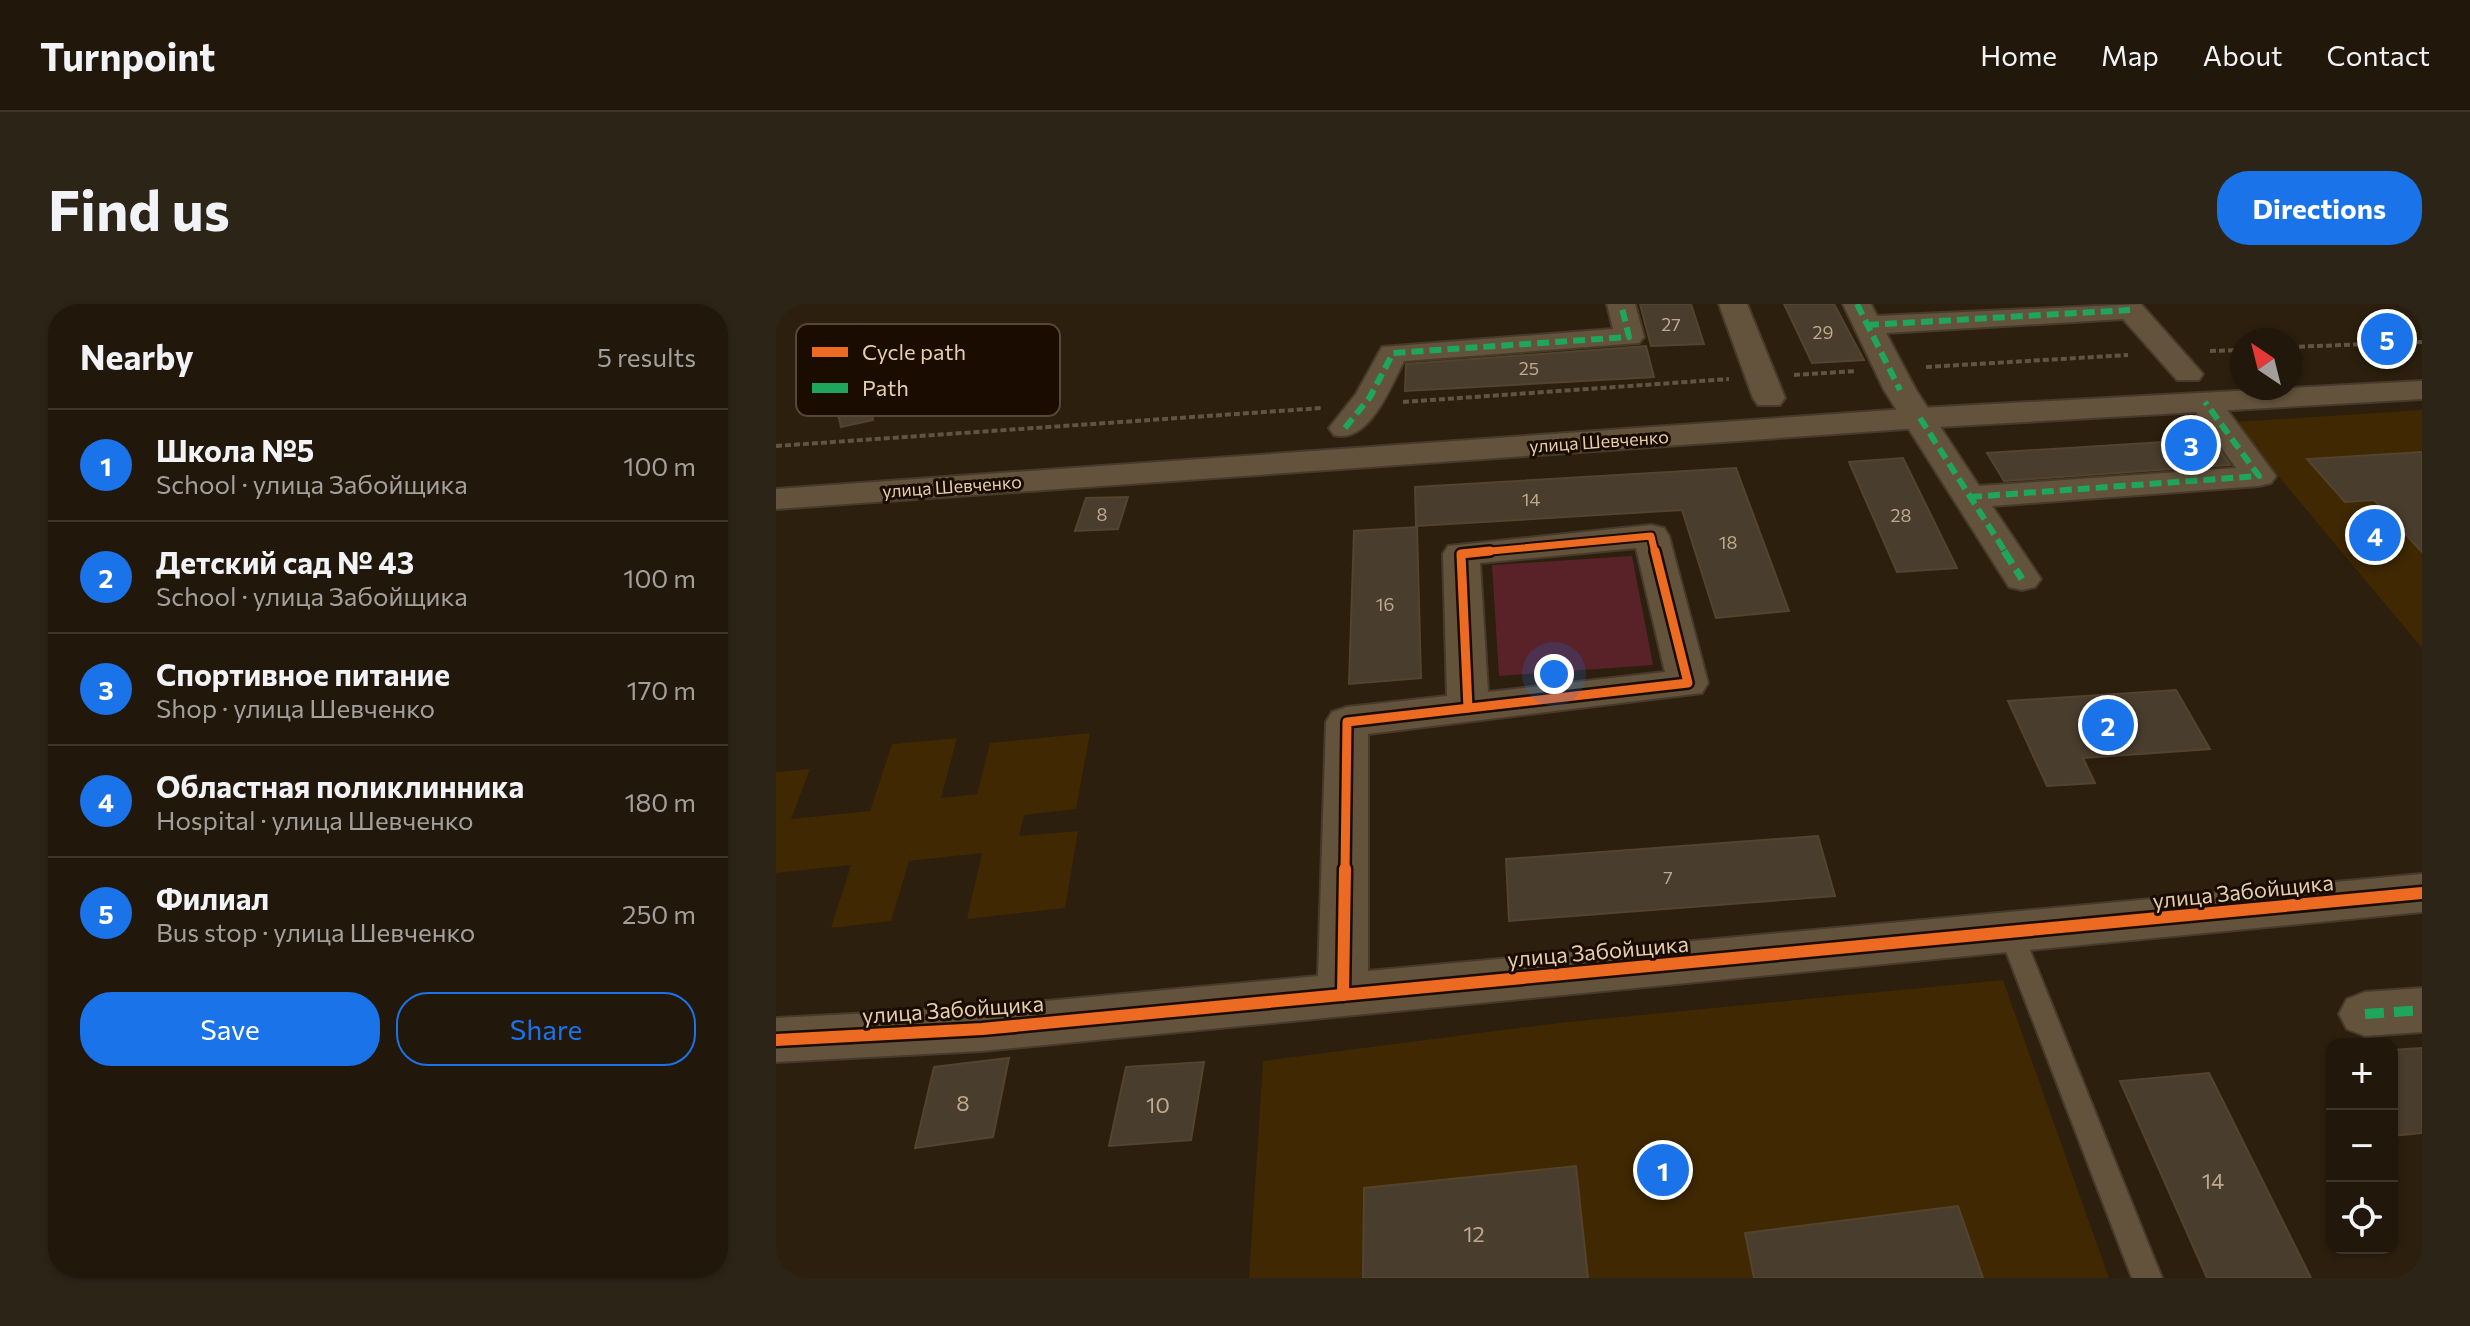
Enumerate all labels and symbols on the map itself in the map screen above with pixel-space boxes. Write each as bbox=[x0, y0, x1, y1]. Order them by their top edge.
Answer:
pin: 5 bbox=[2361, 309, 2413, 369]
house number: 27 bbox=[1661, 313, 1681, 335]
house number: 29 bbox=[1813, 321, 1833, 343]
legend bbox=[796, 324, 1060, 416]
north arrow bbox=[2230, 328, 2302, 400]
text: Cycle path bbox=[862, 338, 966, 365]
house number: 25 bbox=[1519, 357, 1539, 379]
text: Path bbox=[862, 374, 909, 401]
pin: 3 bbox=[2165, 415, 2217, 475]
street label: улица Шевченко bbox=[1528, 425, 1670, 457]
street label: улица Шевченко bbox=[881, 470, 1023, 502]
house number: 14 bbox=[1522, 488, 1540, 510]
house number: 8 bbox=[1097, 503, 1108, 525]
house number: 28 bbox=[1891, 504, 1912, 526]
pin: 4 bbox=[2349, 505, 2401, 565]
house number: 18 bbox=[1719, 531, 1737, 553]
house number: 16 bbox=[1376, 593, 1394, 615]
your location bbox=[1534, 654, 1574, 694]
pin: 2 bbox=[2082, 695, 2134, 755]
house number: 7 bbox=[1663, 866, 1673, 888]
street label: улица Забойщика bbox=[2151, 868, 2335, 914]
street label: улица Забойщика bbox=[1506, 930, 1690, 972]
street label: улица Забойщика bbox=[861, 989, 1045, 1029]
house number: 8 bbox=[956, 1089, 970, 1116]
house number: 10 bbox=[1146, 1091, 1170, 1118]
pin: 1 bbox=[1637, 1140, 1689, 1200]
house number: 14 bbox=[2202, 1167, 2224, 1194]
house number: 12 bbox=[1463, 1220, 1485, 1247]

